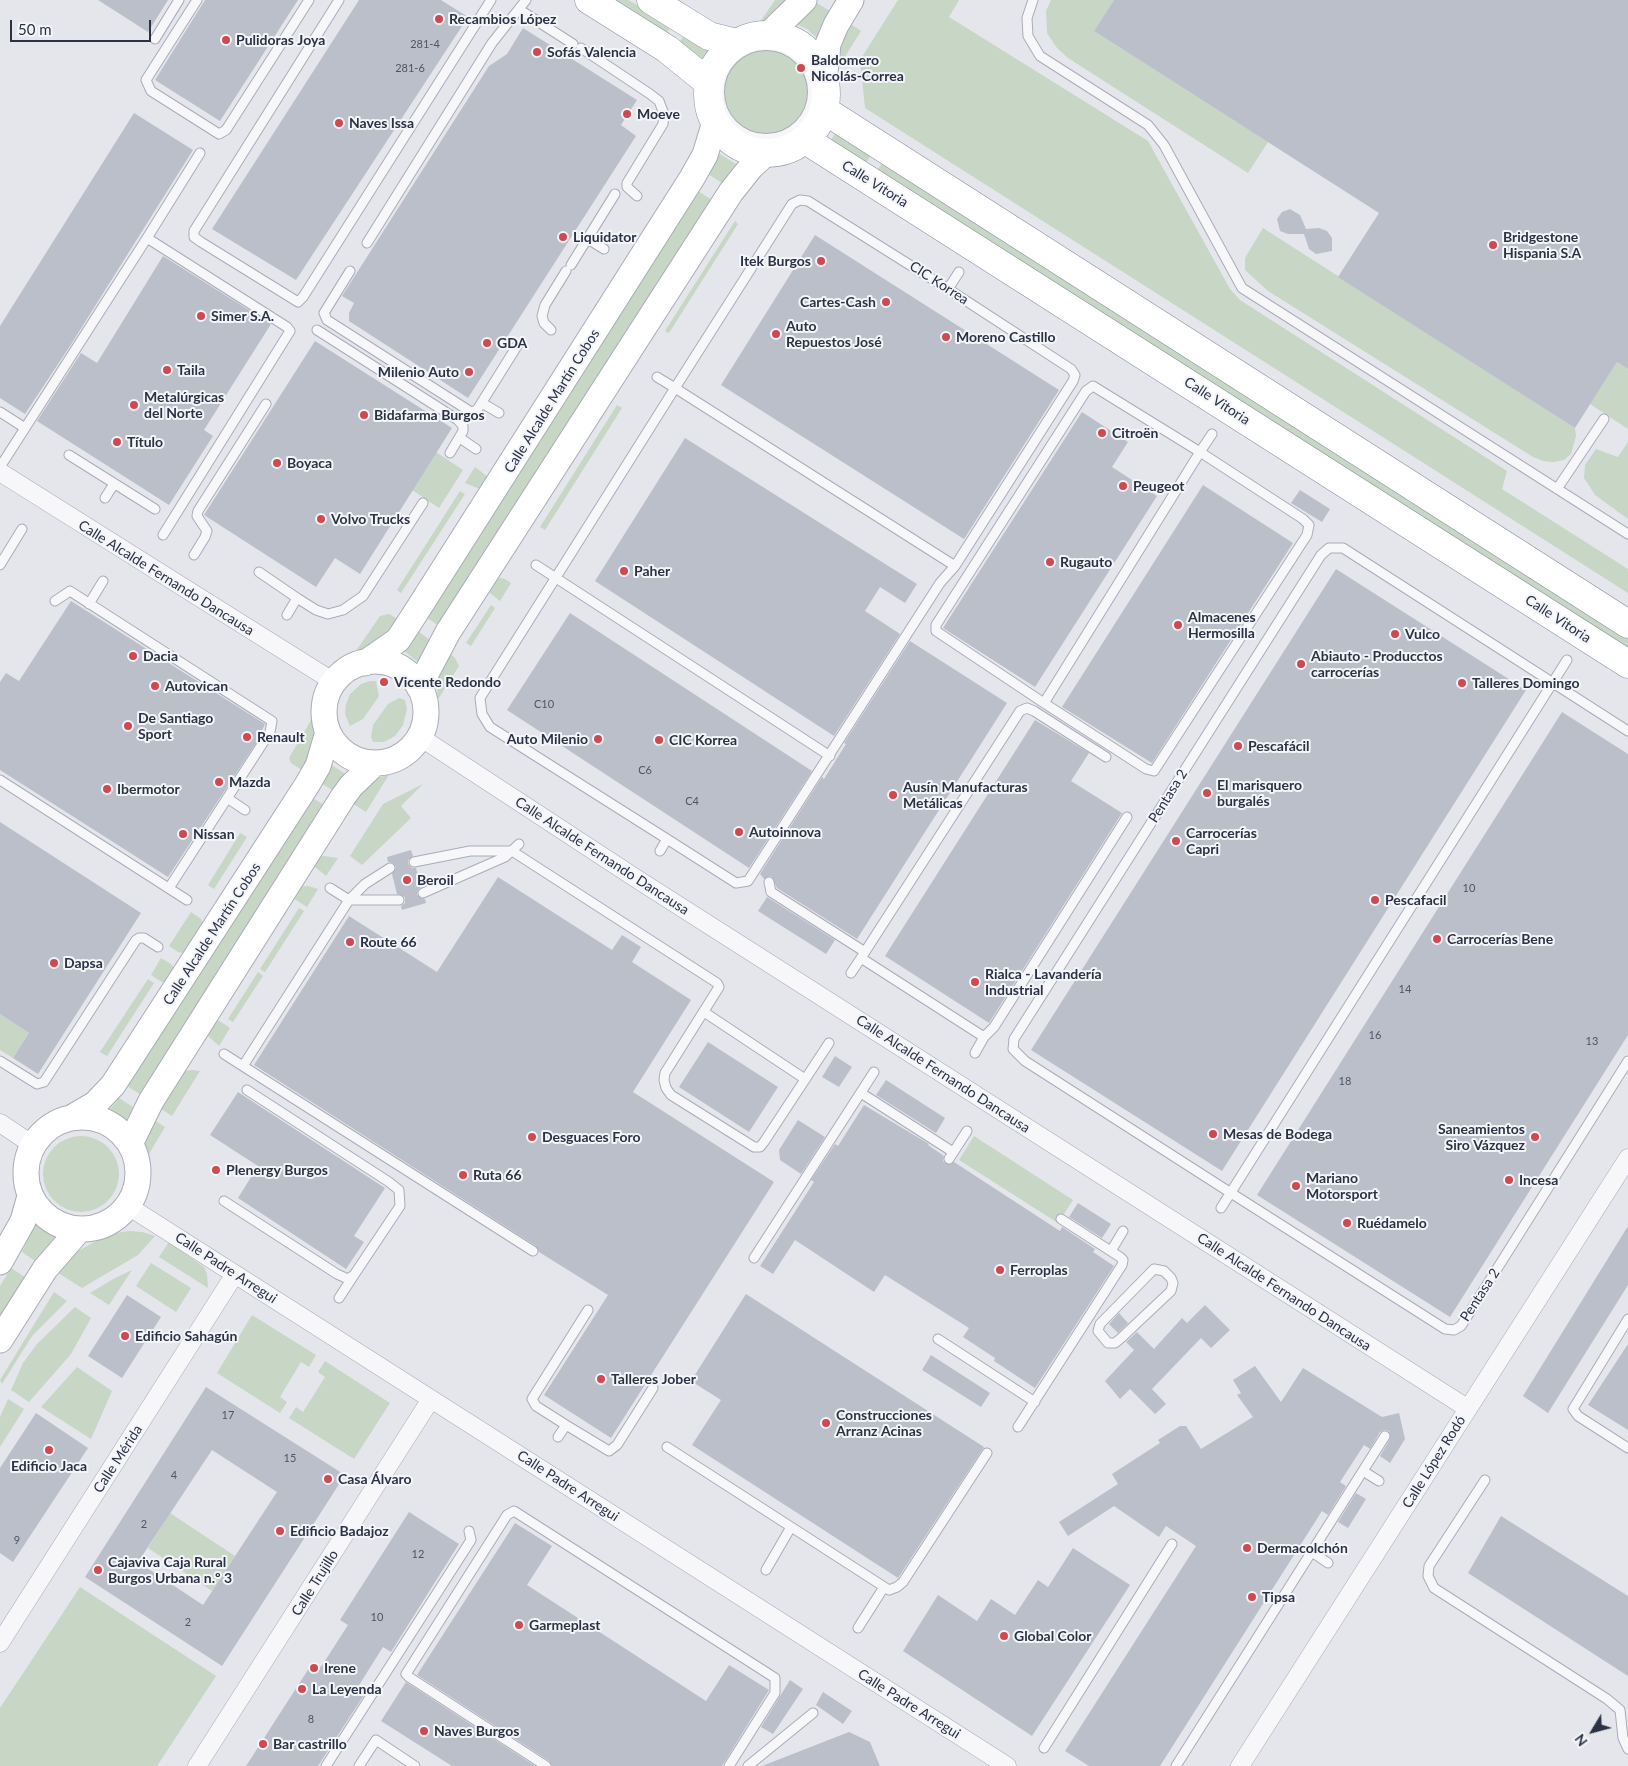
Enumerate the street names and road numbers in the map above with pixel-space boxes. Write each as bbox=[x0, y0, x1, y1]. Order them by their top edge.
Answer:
street label: Calle Vitoria bbox=[839, 157, 911, 211]
street label: CIC Korrea bbox=[906, 258, 972, 308]
street label: Calle Alcalde Martín Cobos bbox=[501, 326, 603, 476]
street label: Calle Vitoria bbox=[1181, 374, 1253, 428]
street label: Calle Alcalde Fernando Dancausa bbox=[75, 517, 257, 639]
street label: Calle Vitoria bbox=[1522, 592, 1594, 646]
street label: Pentasa 2 bbox=[1145, 766, 1191, 826]
street label: Calle Alcalde Fernando Dancausa bbox=[512, 793, 692, 919]
street label: Calle Alcalde Martín Cobos bbox=[160, 860, 264, 1008]
street label: Calle Alcalde Fernando Dancausa bbox=[853, 1011, 1033, 1137]
street label: Calle Padre Arregui bbox=[172, 1229, 280, 1307]
street label: Calle Alcalde Fernando Dancausa bbox=[1194, 1229, 1374, 1355]
street label: Pentasa 2 bbox=[1457, 1265, 1503, 1325]
street label: Calle López Rodó bbox=[1399, 1413, 1469, 1511]
street label: Calle Mérida bbox=[90, 1422, 146, 1496]
street label: Calle Padre Arregui bbox=[514, 1447, 622, 1525]
street label: Calle Trujillo bbox=[288, 1547, 342, 1619]
street label: Calle Padre Arregui bbox=[855, 1666, 963, 1742]

